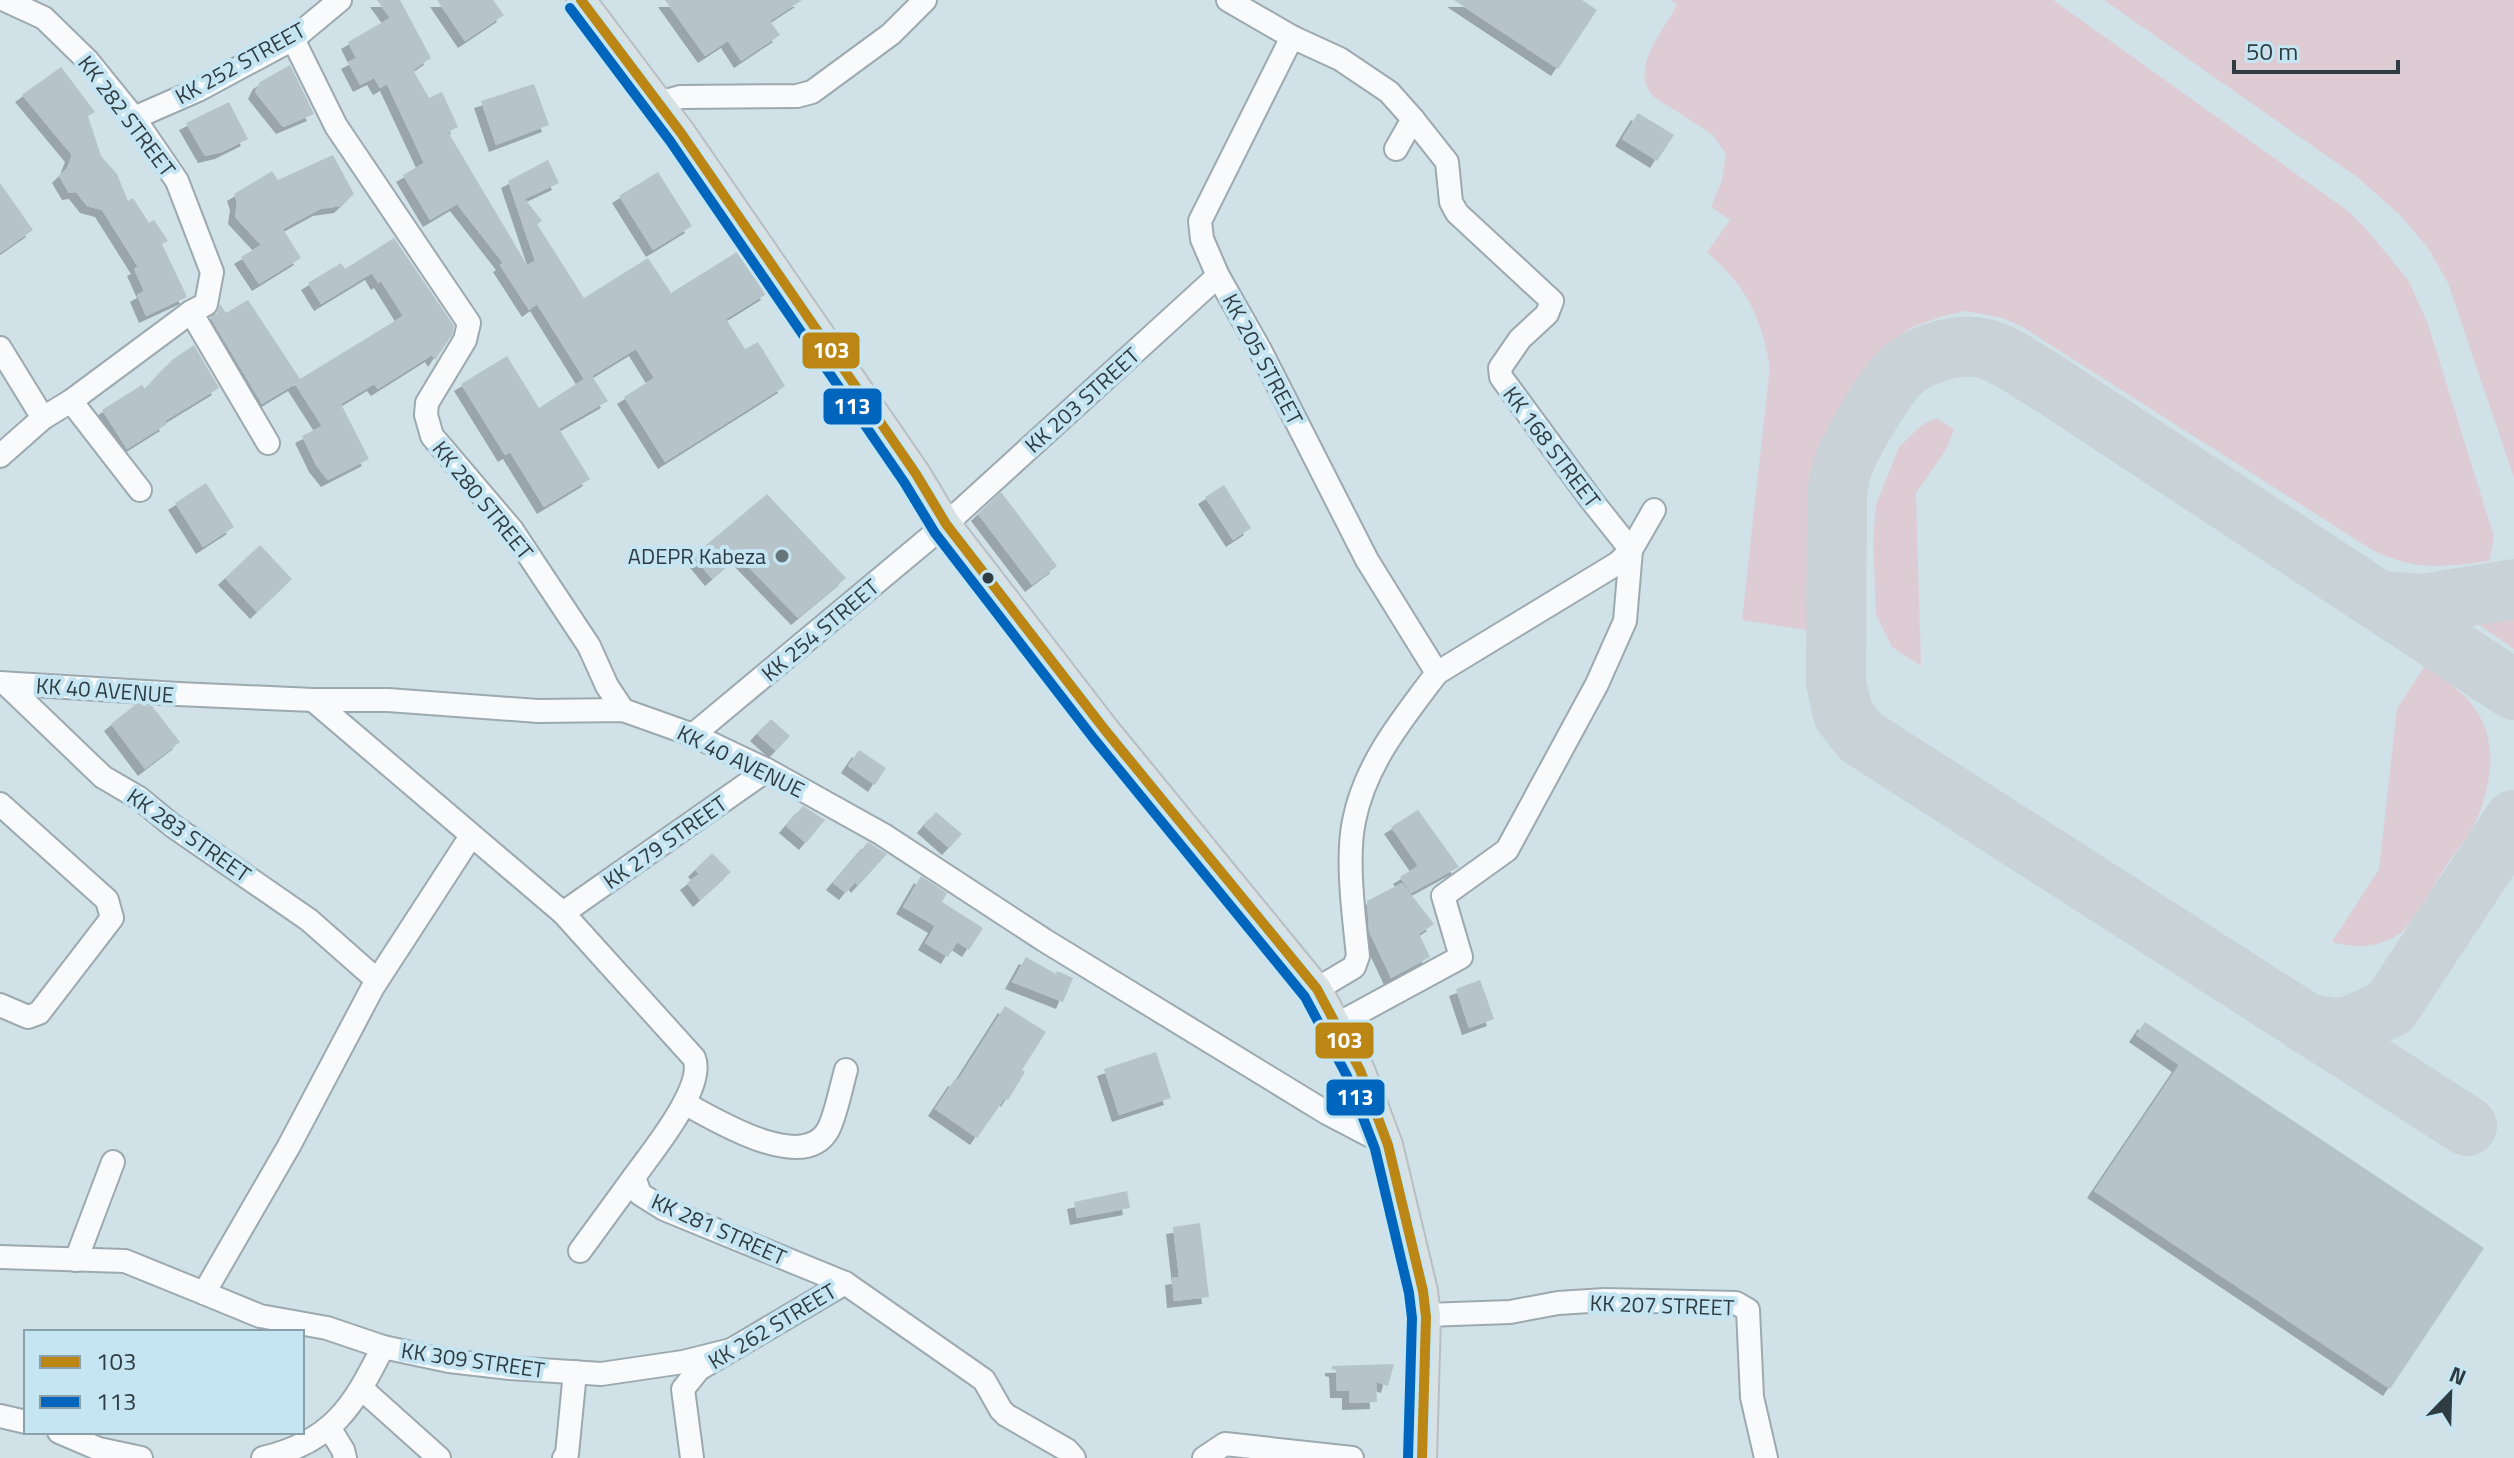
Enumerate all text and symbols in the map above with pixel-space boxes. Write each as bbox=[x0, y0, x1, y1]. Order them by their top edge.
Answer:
street label: KK 252 STREET bbox=[169, 13, 312, 113]
scale bar bbox=[2234, 24, 2398, 74]
text: 50 m bbox=[2246, 33, 2298, 69]
street label: KK 282 STREET bbox=[70, 48, 184, 184]
street label: KK 205 STREET bbox=[1214, 287, 1312, 431]
line badge: 103 bbox=[801, 331, 861, 370]
text: 103 bbox=[813, 333, 849, 367]
street label: KK 203 STREET bbox=[1017, 339, 1147, 461]
street label: KK 168 STREET bbox=[1495, 379, 1609, 515]
line badge: 113 bbox=[822, 387, 883, 426]
text: 113 bbox=[834, 389, 870, 423]
street label: KK 280 STREET bbox=[424, 433, 542, 567]
place label: ADEPR Kabeza bbox=[628, 539, 766, 573]
marker: ADEPR Kabeza bbox=[773, 547, 791, 565]
street label: KK 254 STREET bbox=[754, 570, 887, 690]
unlabelled marker bbox=[980, 570, 996, 586]
street label: KK 40 AVENUE bbox=[35, 668, 175, 712]
street label: KK 40 AVENUE bbox=[672, 715, 810, 807]
street label: KK 283 STREET bbox=[120, 780, 258, 891]
street label: KK 279 STREET bbox=[596, 786, 734, 897]
line badge: 103 bbox=[1314, 1021, 1375, 1060]
text: 103 bbox=[1326, 1023, 1362, 1057]
line badge: 113 bbox=[1325, 1078, 1386, 1117]
text: 113 bbox=[1337, 1080, 1373, 1114]
street label: KK 281 STREET bbox=[646, 1184, 792, 1274]
street label: KK 262 STREET bbox=[701, 1274, 843, 1378]
street label: KK 207 STREET bbox=[1589, 1285, 1735, 1325]
legend bbox=[24, 1330, 304, 1434]
street label: KK 309 STREET bbox=[399, 1333, 547, 1387]
text: 103 bbox=[96, 1343, 136, 1379]
north arrow bbox=[2410, 1354, 2490, 1434]
text: N bbox=[2444, 1357, 2471, 1394]
text: 113 bbox=[96, 1383, 136, 1419]

